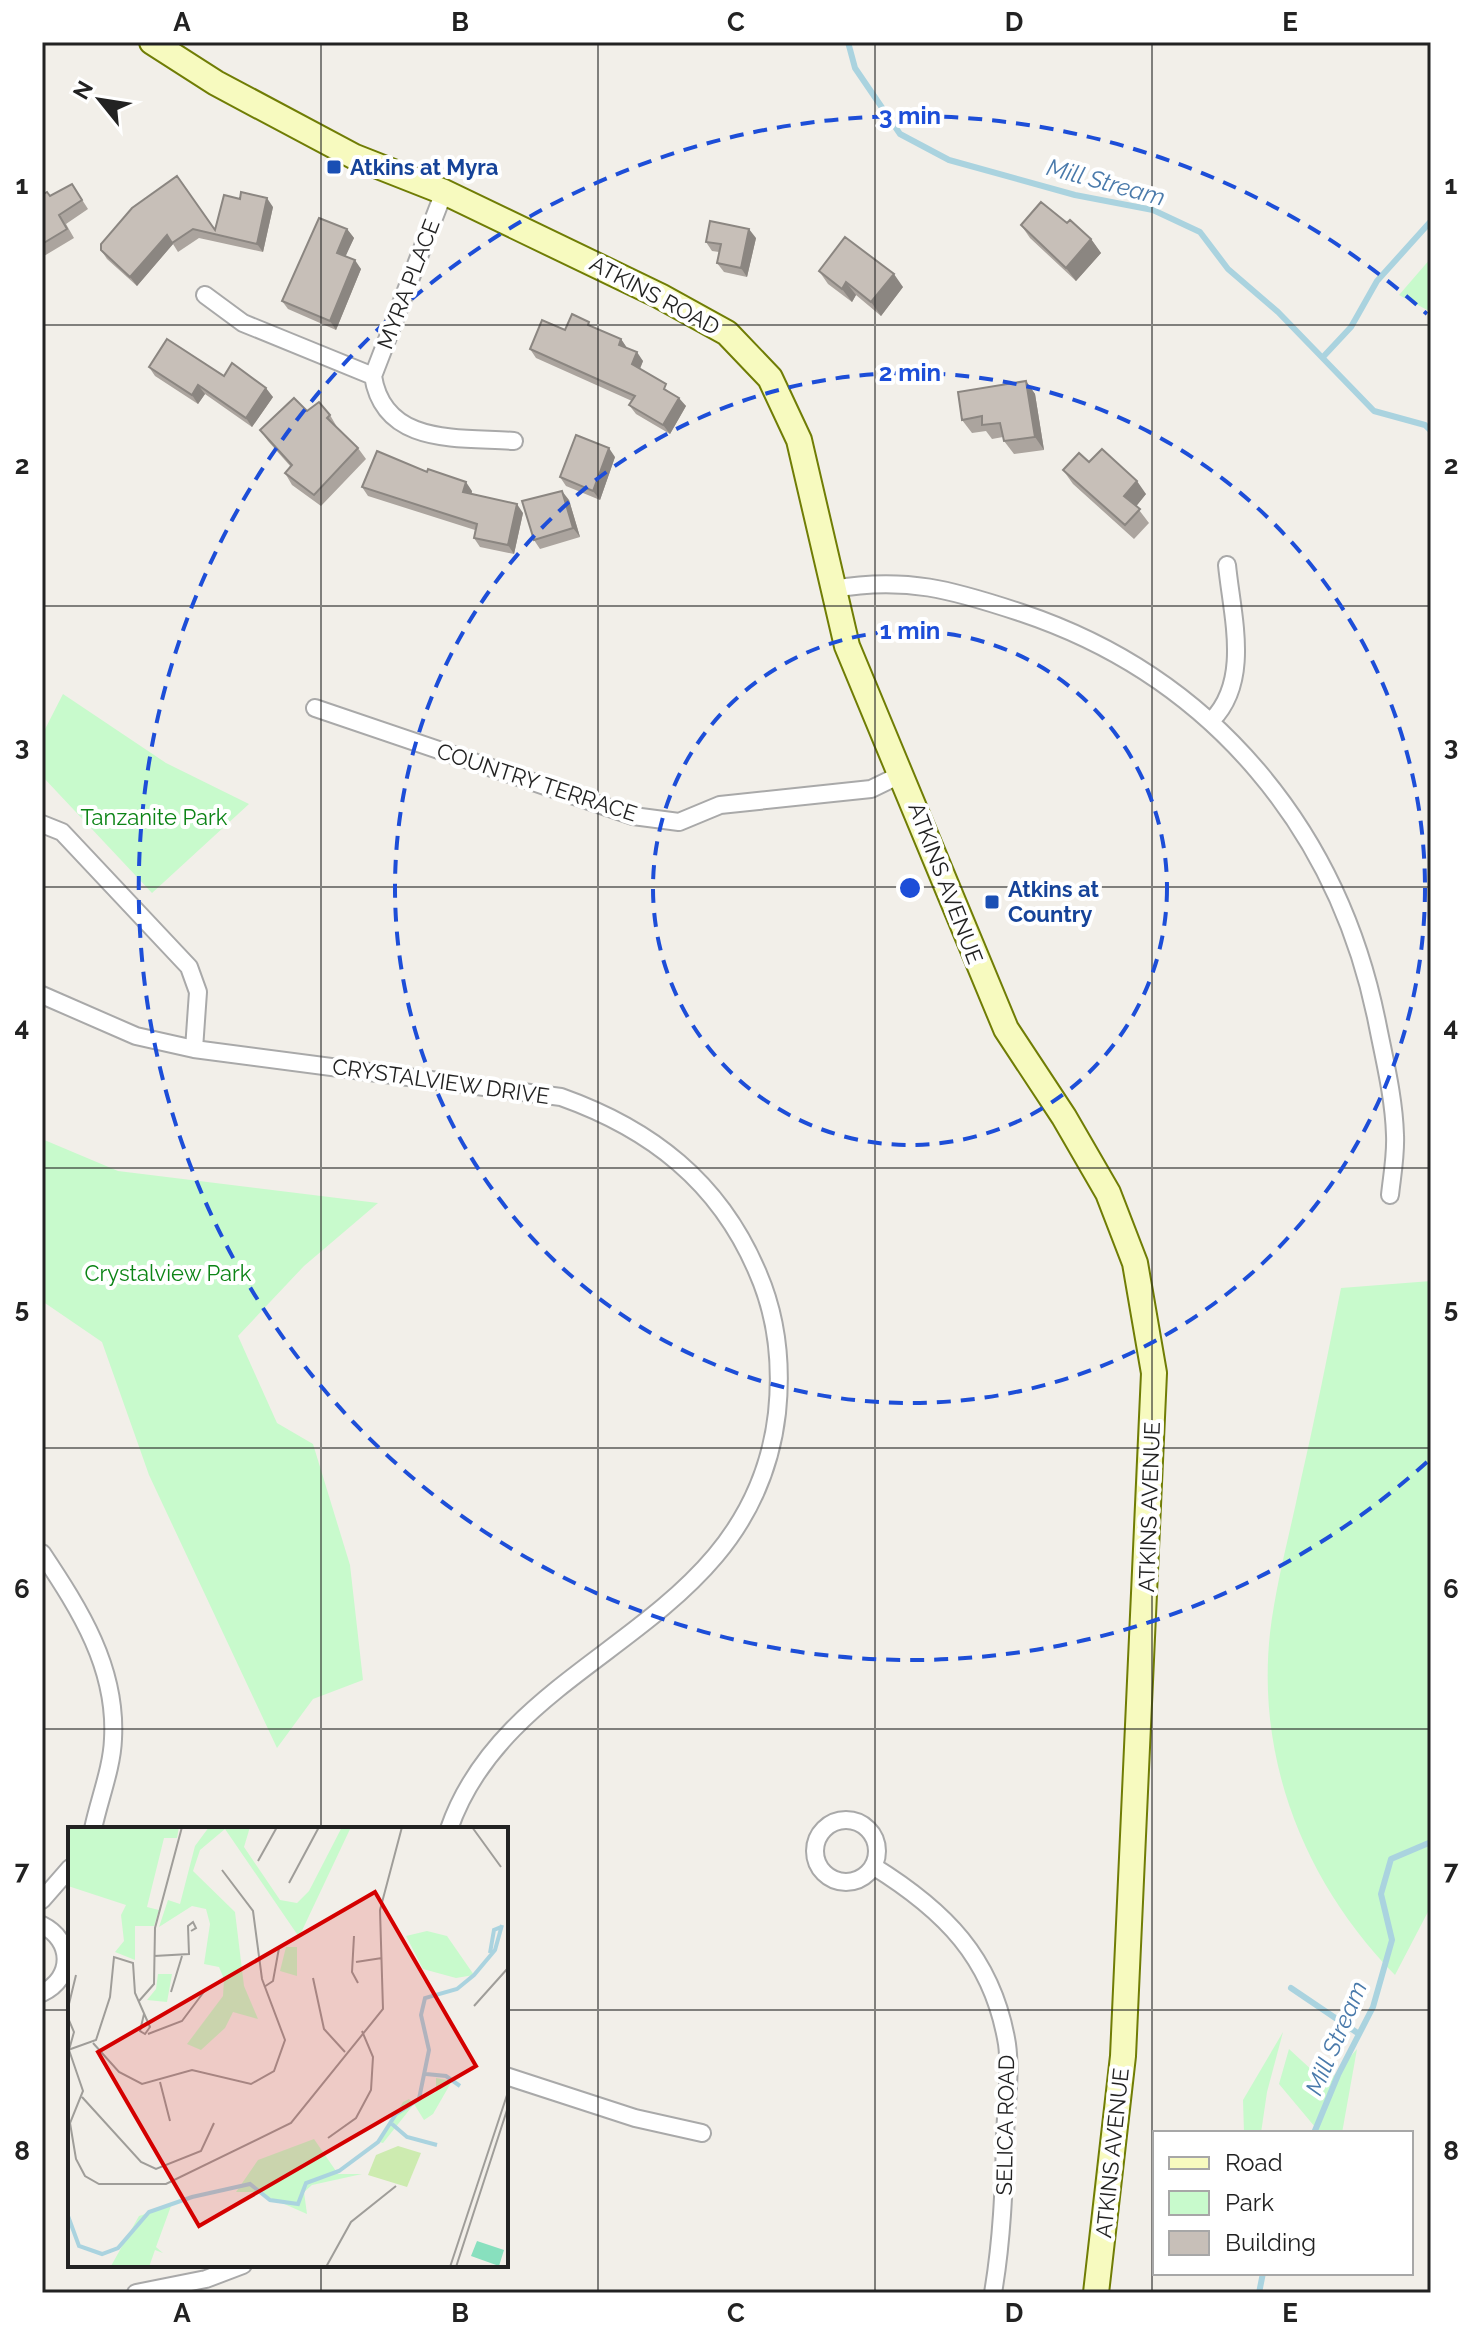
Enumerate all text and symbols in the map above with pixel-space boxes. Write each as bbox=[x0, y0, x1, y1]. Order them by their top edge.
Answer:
text: A bbox=[173, 7, 191, 37]
text: B bbox=[451, 7, 469, 37]
text: C bbox=[727, 7, 745, 37]
text: D bbox=[1005, 7, 1023, 37]
text: E bbox=[1282, 7, 1298, 37]
north arrow bbox=[60, 60, 140, 140]
text: N bbox=[67, 76, 98, 104]
text: 3 min bbox=[879, 101, 941, 130]
water label: Mill Stream bbox=[1044, 152, 1168, 212]
place label: Atkins at Myra bbox=[350, 154, 498, 180]
marker: Atkins at Myra bbox=[325, 158, 343, 176]
text: 1 bbox=[16, 170, 29, 200]
text: 1 bbox=[1445, 170, 1458, 200]
street label: MYRA PLACE bbox=[371, 215, 445, 353]
street label: ATKINS ROAD bbox=[586, 250, 724, 340]
text: 2 min bbox=[879, 358, 941, 387]
text: 2 bbox=[15, 450, 29, 480]
text: 2 bbox=[1444, 450, 1458, 480]
text: 1 min bbox=[880, 616, 940, 645]
text: 3 bbox=[15, 731, 29, 761]
text: 3 bbox=[1444, 731, 1458, 761]
street label: COUNTRY TERRACE bbox=[434, 737, 640, 827]
street label: ATKINS AVENUE bbox=[903, 799, 989, 967]
park label: Tanzanite Park bbox=[80, 804, 228, 830]
centre of rings bbox=[896, 874, 924, 902]
place label: Atkins at Country bbox=[1008, 876, 1099, 927]
marker: Atkins at Country bbox=[983, 893, 1001, 911]
text: 4 bbox=[15, 1012, 29, 1042]
text: 4 bbox=[1444, 1012, 1458, 1042]
street label: CRYSTALVIEW DRIVE bbox=[331, 1053, 551, 1109]
park label: Crystalview Park bbox=[85, 1260, 252, 1286]
text: 5 bbox=[15, 1293, 29, 1323]
text: 5 bbox=[1444, 1293, 1458, 1323]
street label: ATKINS AVENUE bbox=[1133, 1421, 1165, 1593]
text: 6 bbox=[14, 1574, 30, 1604]
text: 6 bbox=[1443, 1574, 1459, 1604]
inset map bbox=[68, 1827, 508, 2267]
text: 7 bbox=[15, 1855, 30, 1885]
text: 7 bbox=[1444, 1855, 1459, 1885]
water label: Mill Stream bbox=[1299, 1977, 1373, 2099]
street label: SELICA ROAD bbox=[991, 2054, 1019, 2196]
street label: ATKINS AVENUE bbox=[1090, 2067, 1134, 2239]
legend bbox=[1153, 2131, 1413, 2275]
text: 8 bbox=[14, 2136, 30, 2166]
text: 8 bbox=[1443, 2136, 1459, 2166]
text: Road bbox=[1225, 2148, 1283, 2177]
text: Park bbox=[1225, 2188, 1274, 2217]
text: Building bbox=[1225, 2228, 1316, 2257]
text: A bbox=[173, 2298, 191, 2328]
text: B bbox=[451, 2298, 469, 2328]
text: C bbox=[727, 2298, 745, 2328]
text: D bbox=[1005, 2298, 1023, 2328]
text: E bbox=[1282, 2298, 1298, 2328]

